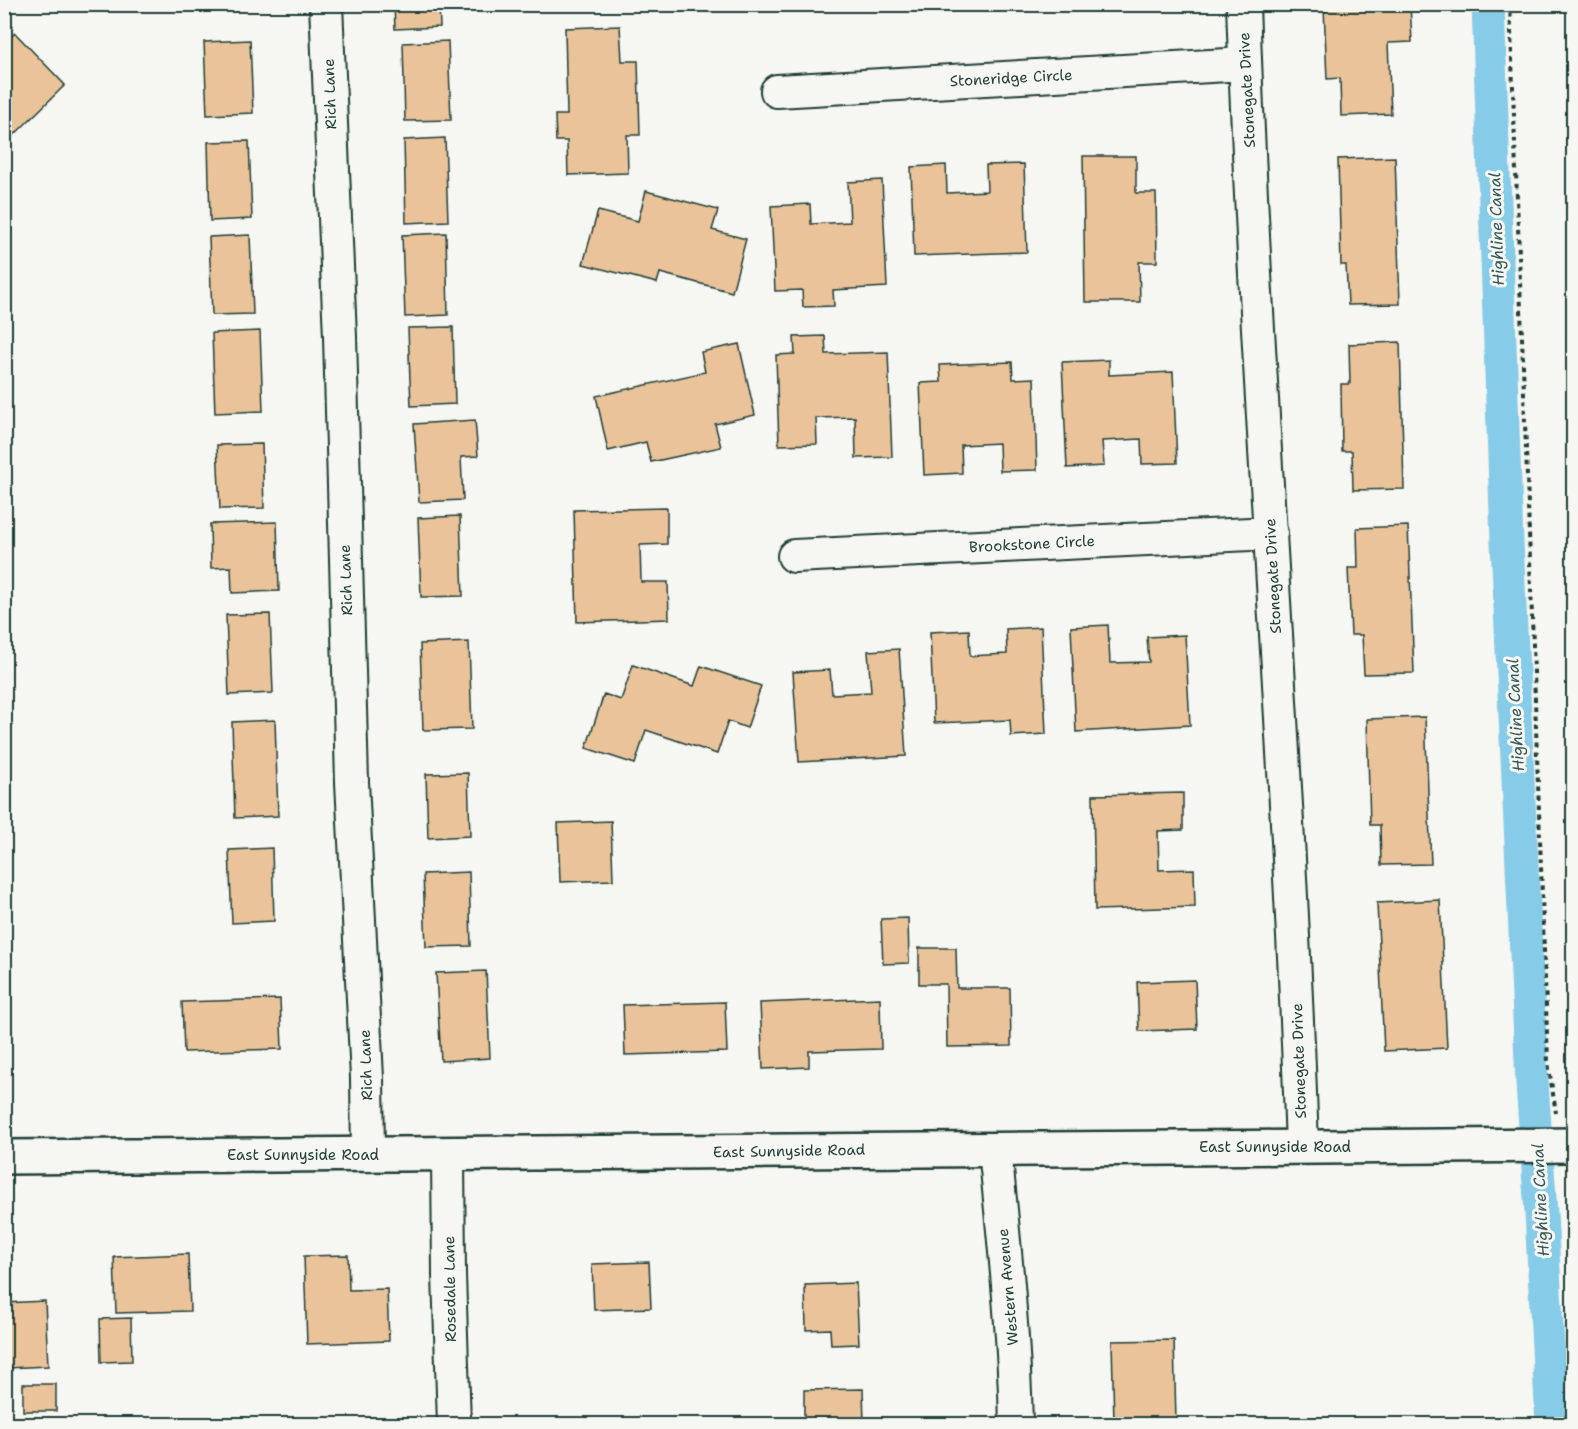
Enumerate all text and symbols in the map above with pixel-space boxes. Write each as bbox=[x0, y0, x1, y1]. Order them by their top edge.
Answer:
street label: Stonegate Drive bbox=[1234, 32, 1260, 148]
street label: Rich Lane bbox=[319, 58, 341, 130]
street label: Stoneridge Circle bbox=[949, 65, 1073, 91]
water label: Highline Canal bbox=[1484, 172, 1509, 286]
street label: Stonegate Drive bbox=[1260, 518, 1286, 634]
street label: Brookstone Circle bbox=[969, 531, 1095, 557]
street label: Rich Lane bbox=[335, 544, 357, 616]
water label: Highline Canal bbox=[1502, 658, 1529, 772]
street label: Stonegate Drive bbox=[1287, 1003, 1311, 1119]
street label: Rich Lane bbox=[355, 1029, 377, 1101]
street label: East Sunnyside Road bbox=[1199, 1137, 1352, 1157]
street label: East Sunnyside Road bbox=[713, 1140, 866, 1162]
water label: Highline Canal bbox=[1527, 1143, 1554, 1257]
street label: East Sunnyside Road bbox=[227, 1145, 380, 1165]
street label: Western Avenue bbox=[993, 1228, 1023, 1346]
street label: Rosedale Lane bbox=[439, 1236, 461, 1342]

